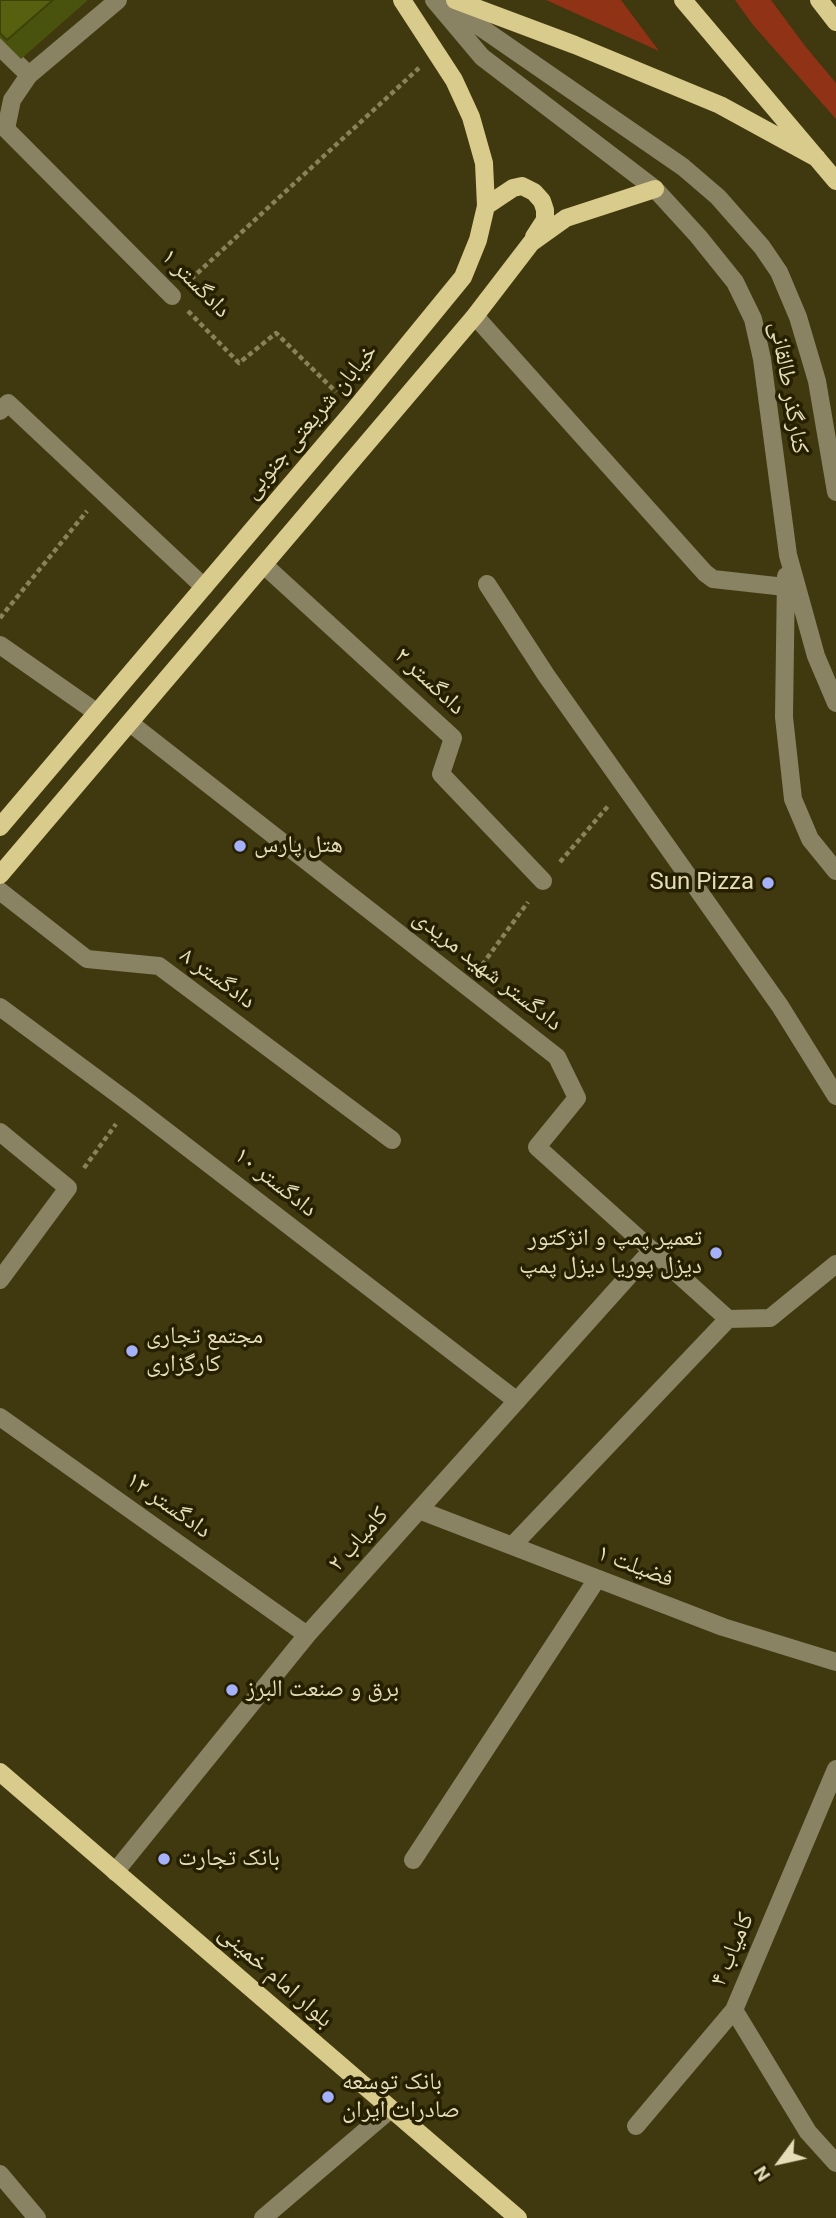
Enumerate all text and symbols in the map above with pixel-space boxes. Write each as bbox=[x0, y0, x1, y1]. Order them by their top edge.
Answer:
street label: دادگستر ۱ bbox=[154, 243, 236, 325]
street label: کنارگذر طالقانی bbox=[762, 319, 814, 457]
street label: خیابان شریعتی جنوبی bbox=[238, 338, 384, 506]
street label: دادگستر ۲ bbox=[388, 642, 470, 722]
place label: هتل پارس bbox=[254, 832, 343, 860]
marker: هتل پارس bbox=[232, 838, 248, 854]
place label: Sun Pizza bbox=[649, 869, 754, 897]
marker: Sun Pizza bbox=[760, 875, 776, 891]
street label: دادگستر شهید مریدی bbox=[407, 904, 567, 1038]
street label: دادگستر ۸ bbox=[174, 942, 260, 1016]
street label: دادگستر ۱۰ bbox=[228, 1142, 322, 1224]
place label: تعمیر پمپ و انژکتور دیزل پوریا دیزل پمپ bbox=[519, 1225, 702, 1281]
marker: تعمیر پمپ و انژکتور دیزل پوریا دیزل پمپ bbox=[708, 1245, 724, 1261]
place label: مجتمع تجاری کارگزاری bbox=[146, 1323, 263, 1379]
marker: مجتمع تجاری کارگزاری bbox=[124, 1343, 140, 1359]
street label: دادگستر ۱۲ bbox=[120, 1466, 216, 1546]
street label: کامیاب ۲ bbox=[323, 1502, 395, 1578]
street label: فضیلت ۱ bbox=[593, 1539, 677, 1595]
place label: برق و صنعت البرز bbox=[246, 1676, 399, 1704]
marker: برق و صنعت البرز bbox=[224, 1682, 240, 1698]
place label: بانک تجارت bbox=[178, 1845, 280, 1873]
marker: بانک تجارت bbox=[156, 1851, 172, 1867]
street label: کامیاب ۴ bbox=[705, 1909, 761, 1991]
street label: بلوار امام خمینی bbox=[212, 1919, 338, 2035]
place label: بانک توسعه صادرات ایران bbox=[342, 2069, 460, 2125]
marker: بانک توسعه صادرات ایران bbox=[320, 2089, 336, 2105]
north arrow bbox=[745, 2127, 815, 2197]
text: N bbox=[749, 2162, 775, 2186]

